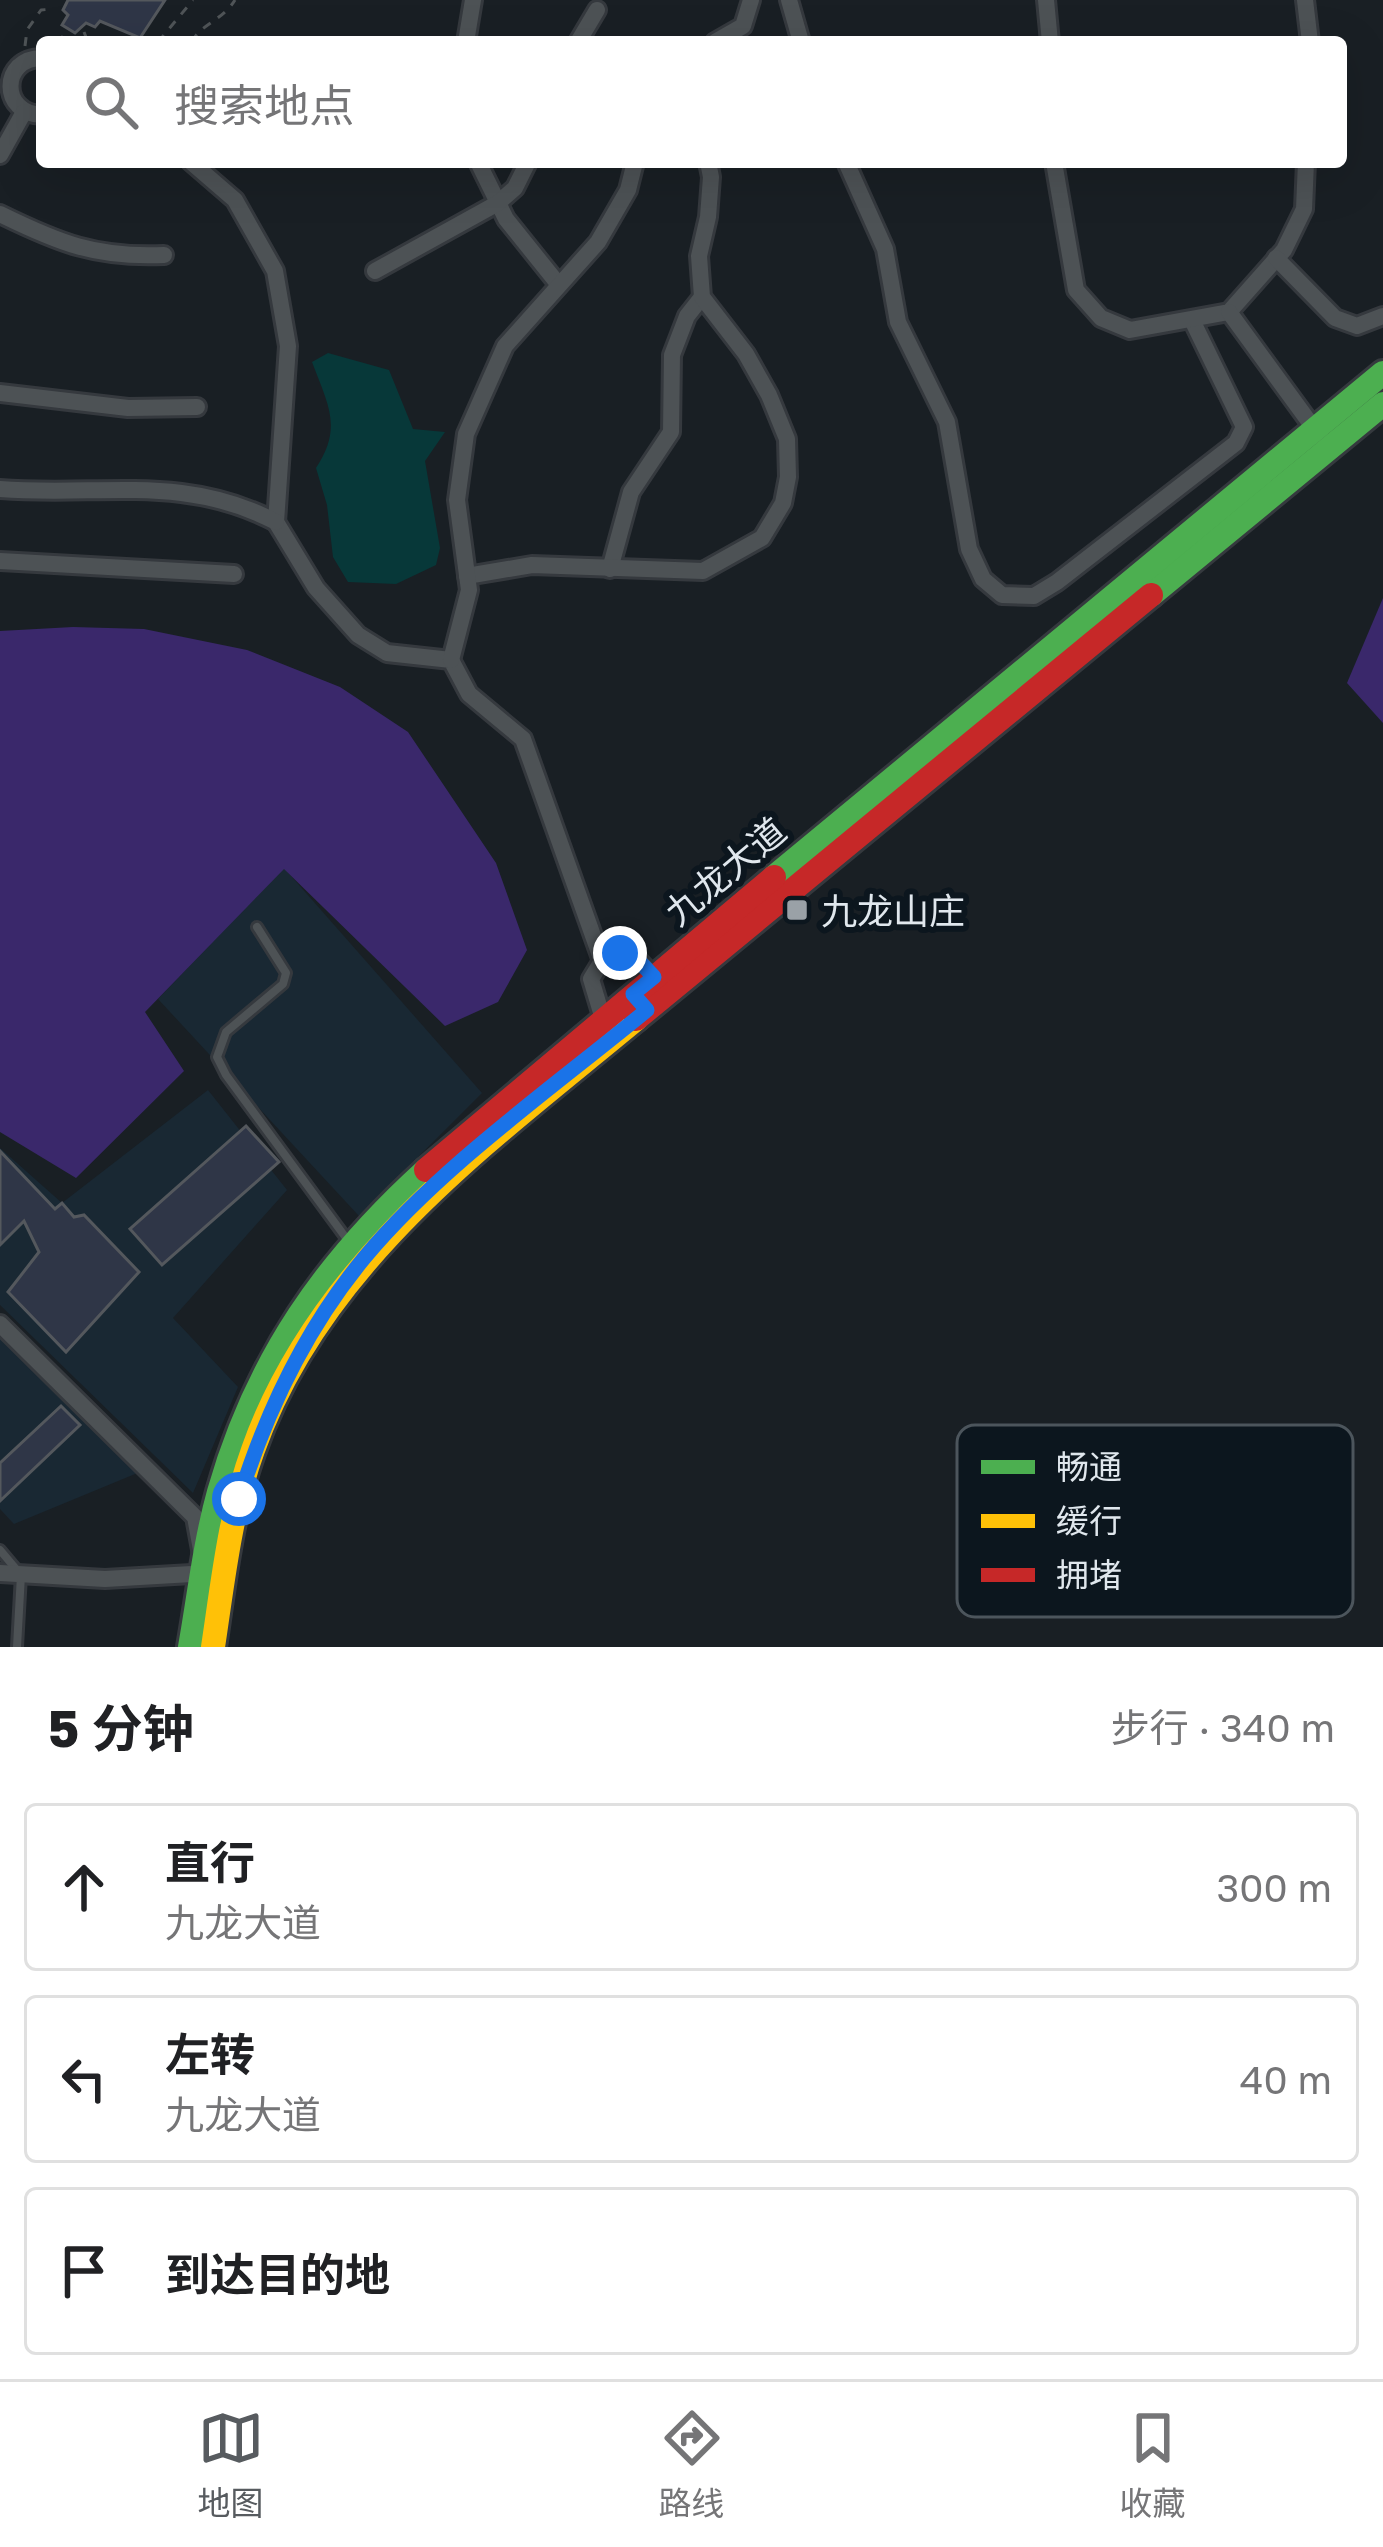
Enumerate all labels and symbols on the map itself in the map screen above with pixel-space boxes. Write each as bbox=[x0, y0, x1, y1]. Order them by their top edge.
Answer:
street label: 九龙大道 bbox=[656, 808, 794, 934]
place label: 九龙山庄 bbox=[821, 889, 965, 932]
marker: 九龙山庄 bbox=[784, 897, 810, 923]
route end bbox=[593, 926, 647, 980]
legend bbox=[957, 1425, 1353, 1617]
text: 畅通 bbox=[1056, 1447, 1122, 1486]
route start bbox=[212, 1472, 266, 1526]
text: 缓行 bbox=[1056, 1501, 1122, 1540]
text: 拥堵 bbox=[1056, 1555, 1122, 1594]

